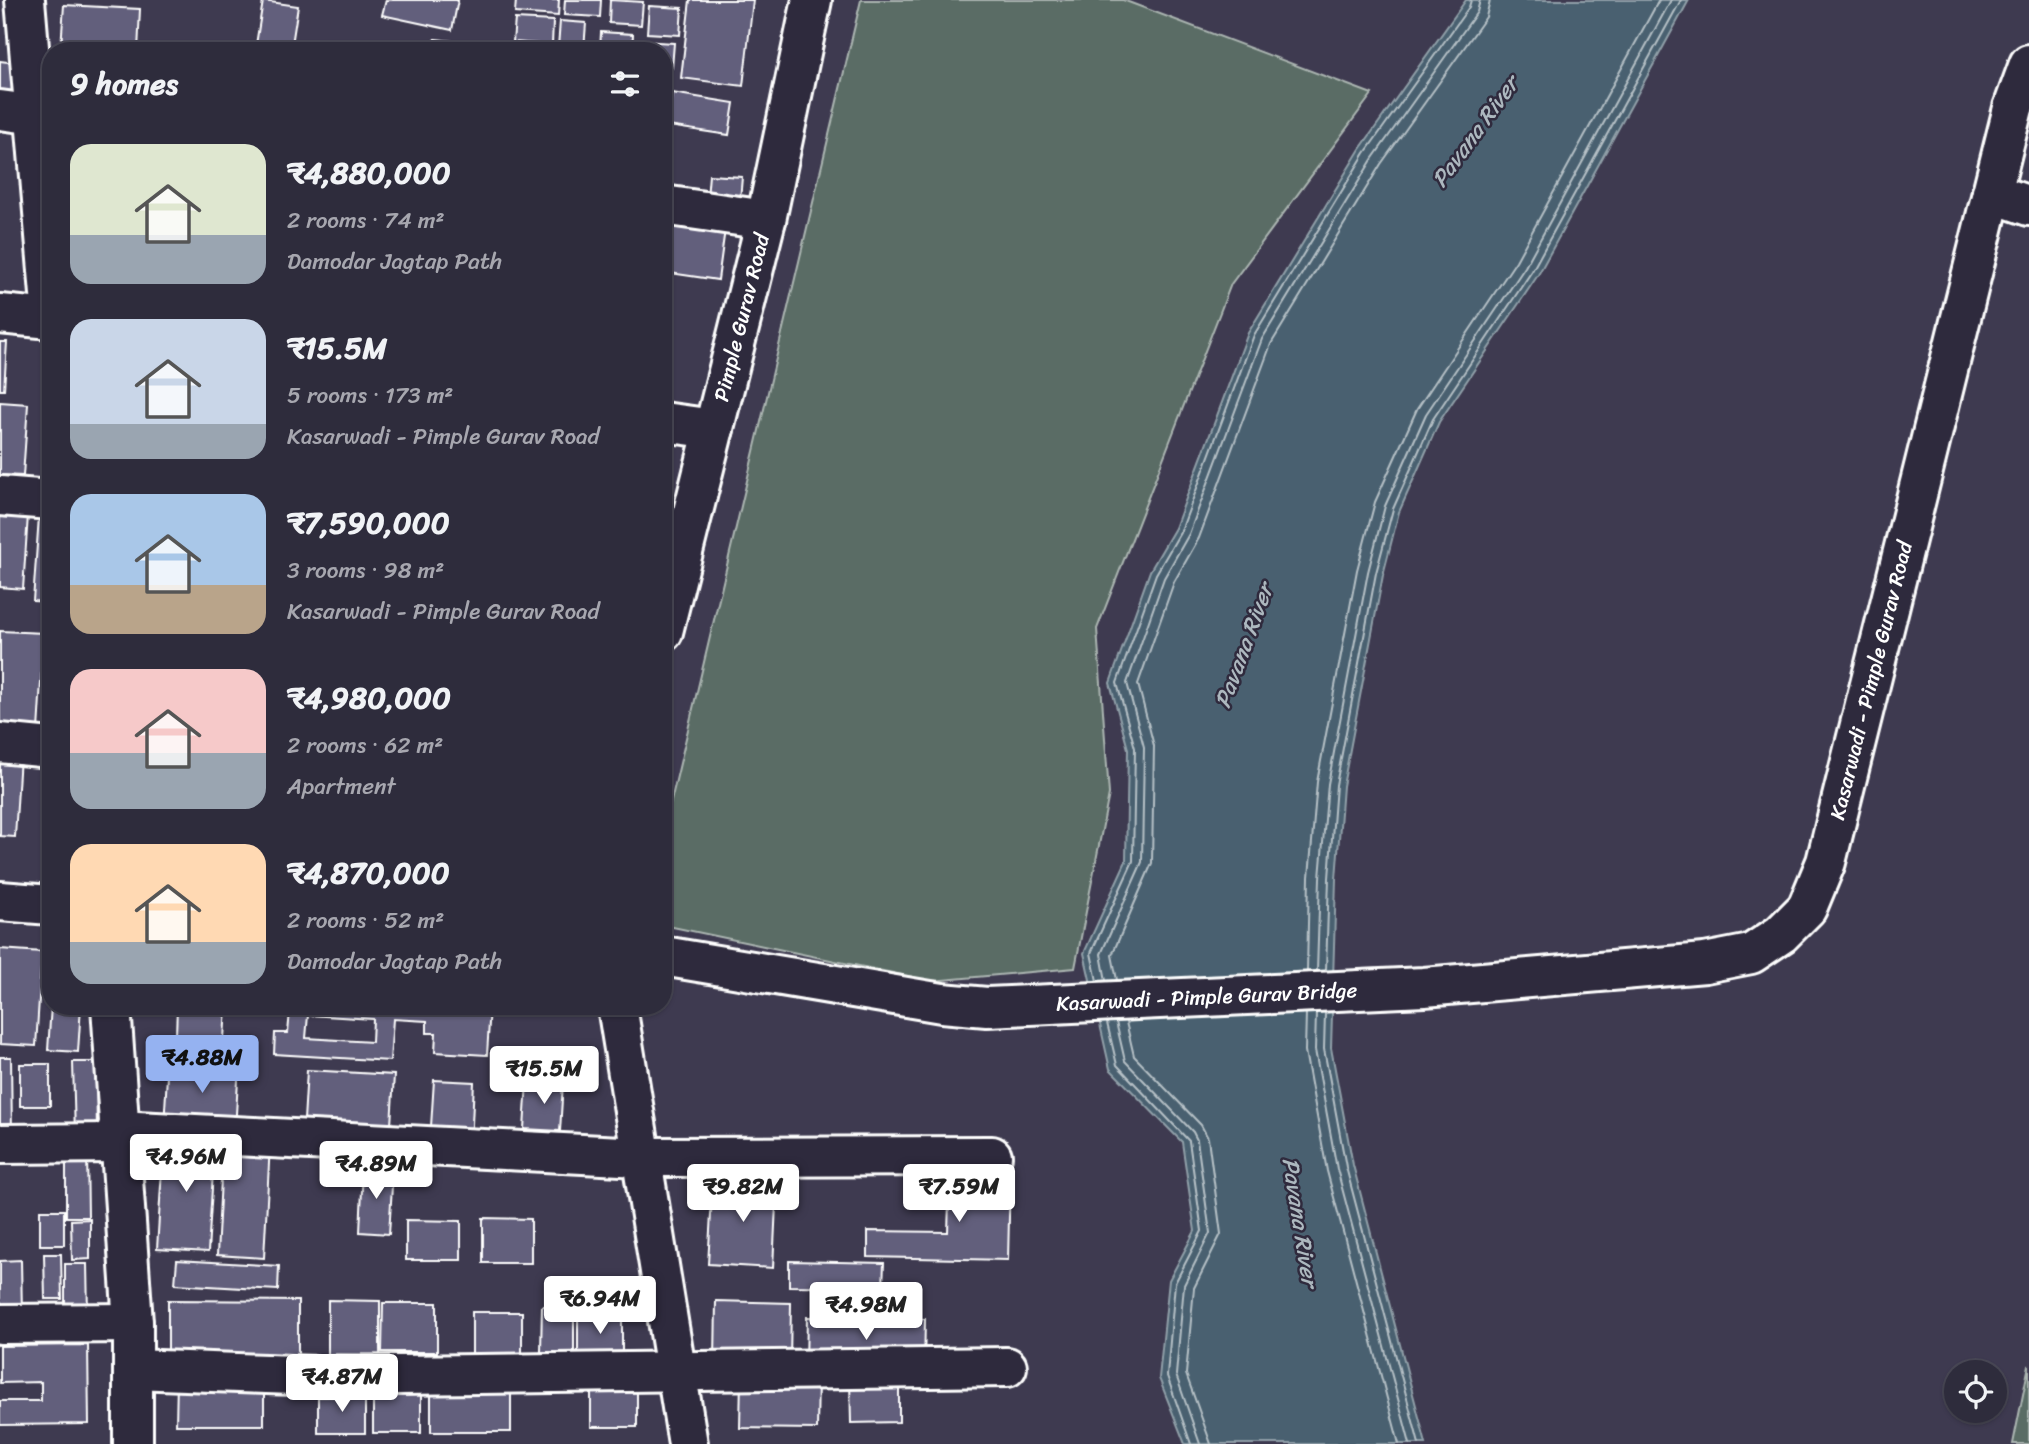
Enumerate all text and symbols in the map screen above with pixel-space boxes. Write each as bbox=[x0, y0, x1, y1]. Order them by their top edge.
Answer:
text: 9 homes bbox=[70, 57, 178, 111]
water label: Pavana River bbox=[1420, 64, 1532, 197]
icon: filters bbox=[606, 65, 644, 103]
text: ₹4,880,000 bbox=[287, 146, 451, 200]
icon: home bbox=[126, 172, 210, 256]
text: 2 rooms · 74 m² bbox=[287, 200, 444, 241]
street label: Pimple Gurav Road bbox=[702, 228, 781, 406]
text: Damodar Jagtap Path bbox=[287, 241, 502, 282]
text: ₹15.5M bbox=[287, 321, 387, 375]
icon: home bbox=[126, 347, 210, 431]
text: 5 rooms · 173 m² bbox=[287, 375, 453, 416]
text: Kasarwadi - Pimple Gurav Road bbox=[287, 416, 600, 457]
text: ₹7,590,000 bbox=[287, 496, 450, 550]
icon: home bbox=[126, 522, 210, 606]
street label: Kasarwadi - Pimple Gurav Road bbox=[1818, 535, 1924, 824]
text: 3 rooms · 98 m² bbox=[287, 550, 444, 591]
water label: Pavana River bbox=[1203, 574, 1287, 714]
text: Kasarwadi - Pimple Gurav Road bbox=[287, 591, 600, 632]
text: ₹4,980,000 bbox=[287, 671, 451, 725]
icon: home bbox=[126, 697, 210, 781]
text: 2 rooms · 62 m² bbox=[287, 725, 443, 766]
text: Apartment bbox=[287, 766, 396, 807]
text: ₹4,870,000 bbox=[287, 846, 450, 900]
icon: home bbox=[126, 872, 210, 956]
text: 2 rooms · 52 m² bbox=[287, 900, 444, 941]
text: Damodar Jagtap Path bbox=[287, 941, 502, 982]
street label: Kasarwadi - Pimple Gurav Bridge bbox=[1055, 971, 1358, 1023]
pin: ₹4.88M bbox=[145, 1036, 259, 1095]
text: ₹4.88M bbox=[162, 1037, 242, 1078]
pin: ₹15.5M bbox=[487, 1046, 601, 1106]
text: ₹15.5M bbox=[506, 1048, 582, 1089]
pin: ₹4.96M bbox=[129, 1134, 243, 1194]
text: ₹4.96M bbox=[146, 1136, 226, 1177]
pin: ₹4.89M bbox=[319, 1142, 433, 1201]
text: ₹4.89M bbox=[336, 1143, 416, 1184]
water label: Pavana River bbox=[1270, 1155, 1331, 1294]
pin: ₹9.82M bbox=[686, 1164, 800, 1224]
pin: ₹7.59M bbox=[902, 1164, 1016, 1224]
text: ₹9.82M bbox=[703, 1166, 783, 1207]
text: ₹7.59M bbox=[919, 1166, 999, 1207]
pin: ₹6.94M bbox=[543, 1276, 657, 1336]
text: ₹6.94M bbox=[560, 1278, 640, 1319]
pin: ₹4.98M bbox=[809, 1282, 923, 1342]
text: ₹4.98M bbox=[826, 1284, 906, 1325]
pin: ₹4.87M bbox=[285, 1354, 399, 1414]
text: ₹4.87M bbox=[302, 1356, 382, 1397]
map controls bbox=[1944, 1360, 2007, 1423]
button: locate bbox=[1944, 1360, 2007, 1423]

